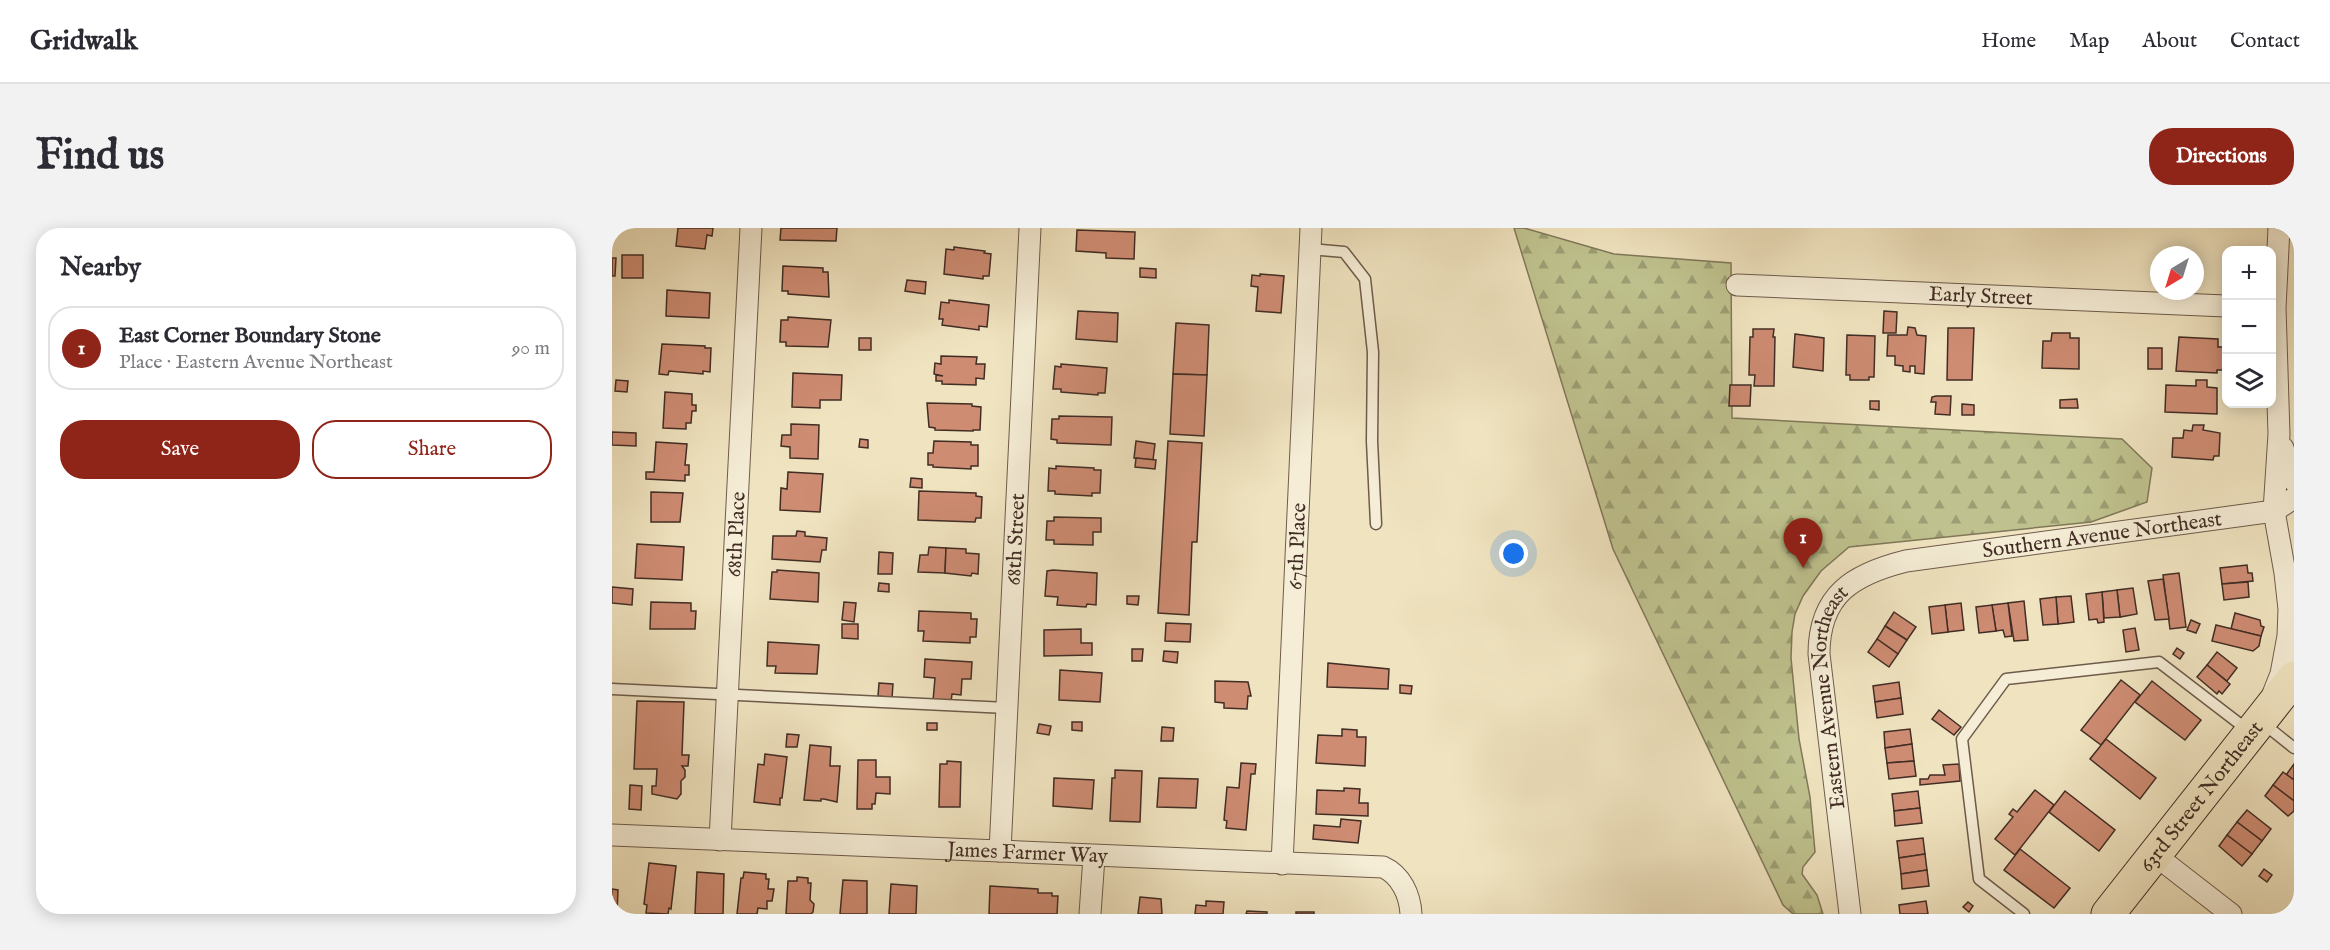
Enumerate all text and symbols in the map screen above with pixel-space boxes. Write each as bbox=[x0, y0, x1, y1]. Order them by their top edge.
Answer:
text: Gridwalk bbox=[30, 24, 138, 59]
text: Home bbox=[1981, 28, 2036, 55]
text: Map bbox=[2069, 28, 2109, 55]
text: About bbox=[2142, 28, 2197, 55]
text: Contact bbox=[2230, 28, 2300, 55]
button: Directions bbox=[2149, 128, 2294, 185]
text: Find us bbox=[36, 130, 164, 183]
north arrow bbox=[2150, 246, 2204, 300]
map controls bbox=[2222, 246, 2276, 408]
button: + bbox=[2222, 246, 2276, 300]
text: Nearby bbox=[60, 251, 141, 284]
street label: Early Street bbox=[1928, 281, 2033, 313]
button: − bbox=[2222, 300, 2276, 354]
text: East Corner Boundary Stone bbox=[119, 322, 381, 350]
text: 1 bbox=[78, 336, 85, 361]
text: 90 m bbox=[512, 336, 550, 361]
text: Place · Eastern Avenue Northeast bbox=[119, 350, 393, 375]
button: layers bbox=[2222, 354, 2276, 408]
button: Save bbox=[60, 420, 300, 479]
button: Share bbox=[312, 420, 552, 479]
street label: 68th Place bbox=[721, 491, 753, 578]
street label: 68th Street bbox=[1001, 493, 1032, 586]
street label: 67th Place bbox=[1283, 502, 1313, 591]
street label: Southern Avenue Northeast bbox=[1981, 506, 2224, 566]
pin: 1 bbox=[1784, 518, 1822, 568]
your location bbox=[1499, 539, 1528, 568]
street label: Eastern Avenue Northeast bbox=[1807, 580, 1855, 810]
street label: 63rd Street Northeast bbox=[2134, 716, 2270, 878]
street label: James Farmer Way bbox=[945, 837, 1109, 871]

